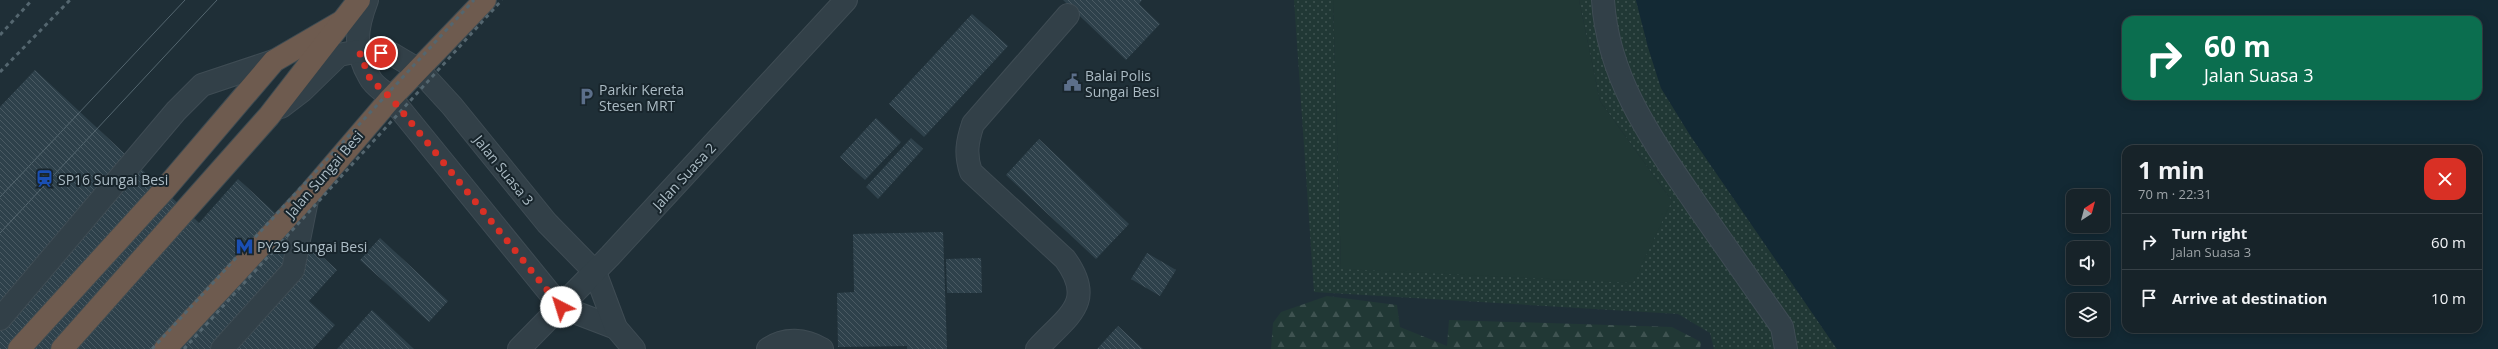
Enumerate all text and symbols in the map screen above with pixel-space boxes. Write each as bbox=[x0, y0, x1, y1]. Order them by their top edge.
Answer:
text: 60 m bbox=[2204, 27, 2271, 65]
icon: right bbox=[2138, 32, 2190, 84]
pin bbox=[364, 36, 398, 70]
icon: arrive bbox=[370, 42, 392, 64]
text: Jalan Suasa 3 bbox=[2204, 63, 2314, 87]
place label: Balai Polis Sungai Besi bbox=[1085, 66, 1160, 101]
public building icon: Balai Polis Sungai Besi bbox=[1062, 73, 1082, 93]
place label: Parkir Kereta Stesen MRT bbox=[599, 80, 684, 115]
parking icon: Parkir Kereta Stesen MRT bbox=[576, 87, 596, 107]
street label: Jalan Sungai Besi bbox=[280, 126, 367, 223]
street label: Jalan Suasa 3 bbox=[469, 129, 538, 209]
street label: Jalan Suasa 2 bbox=[647, 138, 720, 215]
text: 1 min bbox=[2138, 153, 2205, 186]
button: close bbox=[2424, 158, 2466, 200]
station icon: SP16 Sungai Besi bbox=[35, 169, 55, 189]
place label: SP16 Sungai Besi bbox=[58, 170, 168, 189]
text: 70 m · 22:31 bbox=[2138, 185, 2212, 203]
north arrow bbox=[2066, 189, 2110, 233]
map controls bbox=[2066, 189, 2110, 337]
text: Turn right bbox=[2172, 223, 2247, 243]
icon: right bbox=[2138, 231, 2160, 253]
text: 60 m bbox=[2431, 232, 2466, 252]
metro station icon: PY29 Sungai Besi bbox=[234, 236, 254, 256]
place label: PY29 Sungai Besi bbox=[257, 237, 367, 256]
button: sound bbox=[2066, 241, 2110, 285]
text: Jalan Suasa 3 bbox=[2172, 243, 2251, 261]
position arrow bbox=[540, 286, 582, 328]
icon: arrive bbox=[2138, 287, 2160, 309]
text: Arrive at destination bbox=[2172, 288, 2327, 308]
text: 10 m bbox=[2431, 288, 2466, 308]
button: layers bbox=[2066, 293, 2110, 337]

